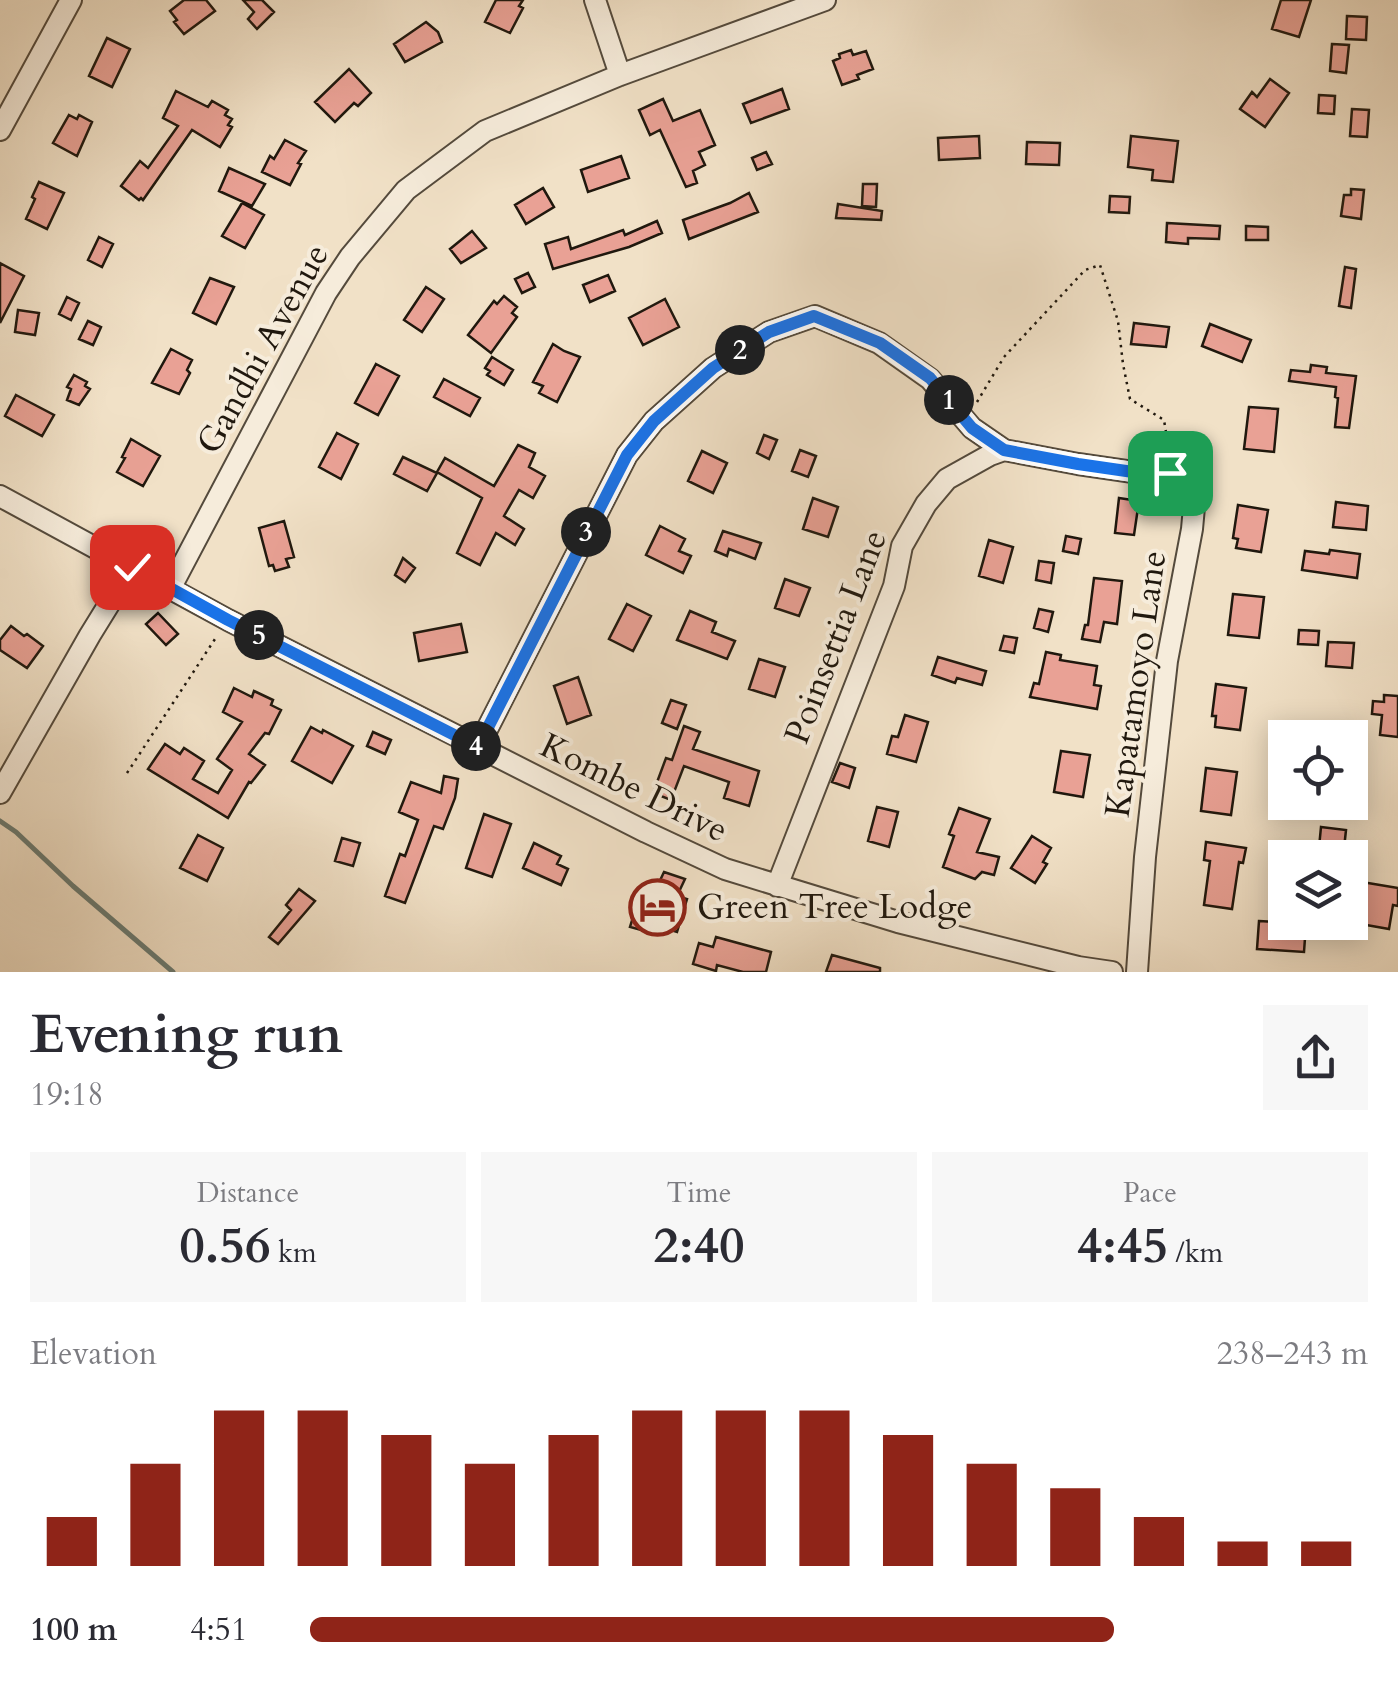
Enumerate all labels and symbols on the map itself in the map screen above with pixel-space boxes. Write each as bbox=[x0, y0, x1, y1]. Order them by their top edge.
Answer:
street label: Gandhi Avenue bbox=[185, 235, 341, 463]
pin: 2 bbox=[715, 325, 765, 375]
pin: 1 bbox=[924, 375, 974, 425]
pin bbox=[1128, 431, 1213, 516]
pin: 3 bbox=[561, 507, 611, 557]
street label: Poinsettia Lane bbox=[773, 523, 899, 751]
pin bbox=[90, 525, 175, 610]
street label: Kapatamoyo Lane bbox=[1094, 548, 1178, 820]
pin: 5 bbox=[234, 610, 284, 660]
pin: 4 bbox=[451, 721, 501, 771]
street label: Kombe Drive bbox=[532, 722, 736, 854]
hotel icon: Green Tree Lodge bbox=[628, 877, 688, 937]
place label: Green Tree Lodge bbox=[697, 883, 972, 931]

